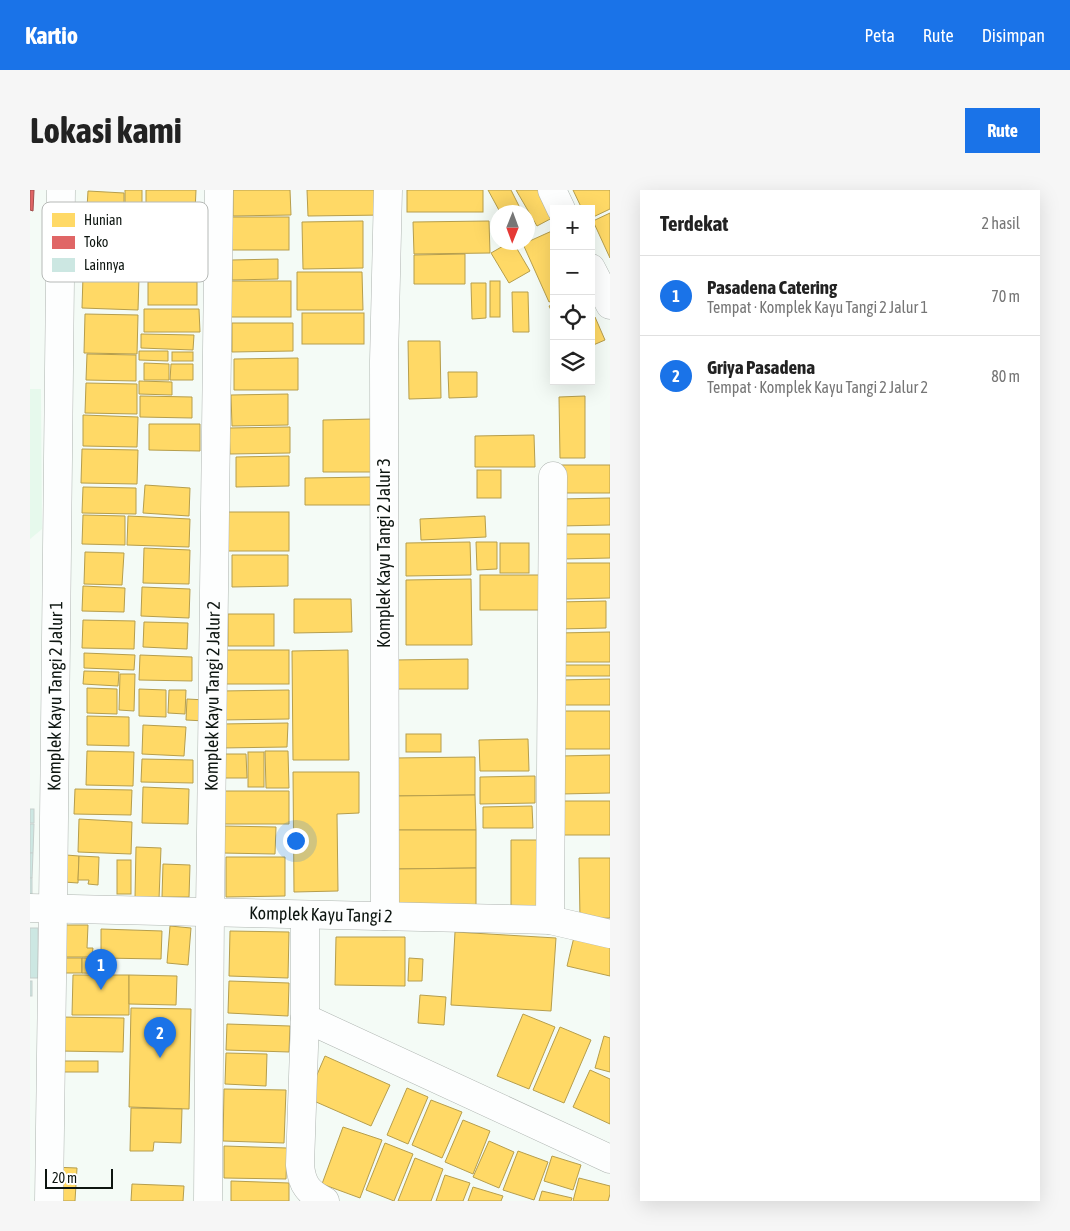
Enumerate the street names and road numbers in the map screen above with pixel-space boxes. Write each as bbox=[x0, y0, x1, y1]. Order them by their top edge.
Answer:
street label: Komplek Kayu Tangi 2 Jalur 3 bbox=[373, 458, 394, 648]
street label: Komplek Kayu Tangi 2 Jalur 1 bbox=[43, 601, 66, 791]
street label: Komplek Kayu Tangi 2 Jalur 2 bbox=[201, 601, 224, 791]
street label: Komplek Kayu Tangi 2 bbox=[249, 902, 393, 926]

